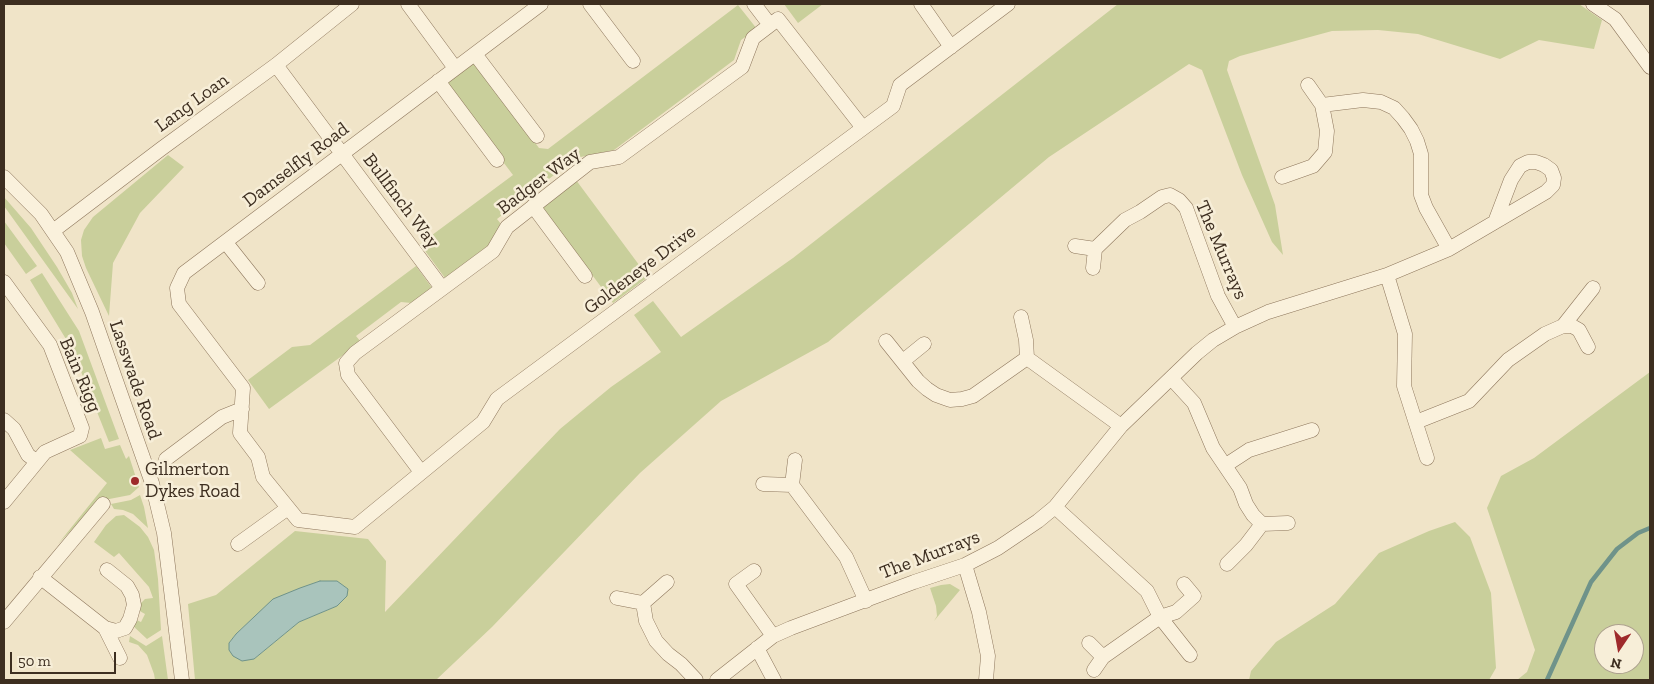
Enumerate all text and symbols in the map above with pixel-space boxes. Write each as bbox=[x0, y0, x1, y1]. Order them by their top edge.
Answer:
street label: Lang Loan bbox=[151, 69, 233, 137]
street label: Damselfly Road bbox=[239, 118, 353, 212]
street label: Badger Way bbox=[493, 142, 585, 220]
street label: Bullfinch Way bbox=[358, 149, 444, 253]
street label: The Murrays bbox=[1190, 197, 1252, 303]
street label: Goldeneye Drive bbox=[580, 221, 700, 319]
street label: Lasswade Road bbox=[104, 317, 166, 443]
street label: Bain Rigg bbox=[54, 334, 106, 416]
place label: Gilmerton Dykes Road bbox=[145, 459, 240, 503]
marker: Gilmerton Dykes Road bbox=[129, 475, 141, 487]
street label: The Murrays bbox=[877, 526, 983, 584]
north arrow bbox=[1594, 624, 1644, 674]
scale bar bbox=[12, 642, 119, 674]
text: 50 m bbox=[18, 652, 51, 670]
text: N bbox=[1609, 654, 1623, 673]

